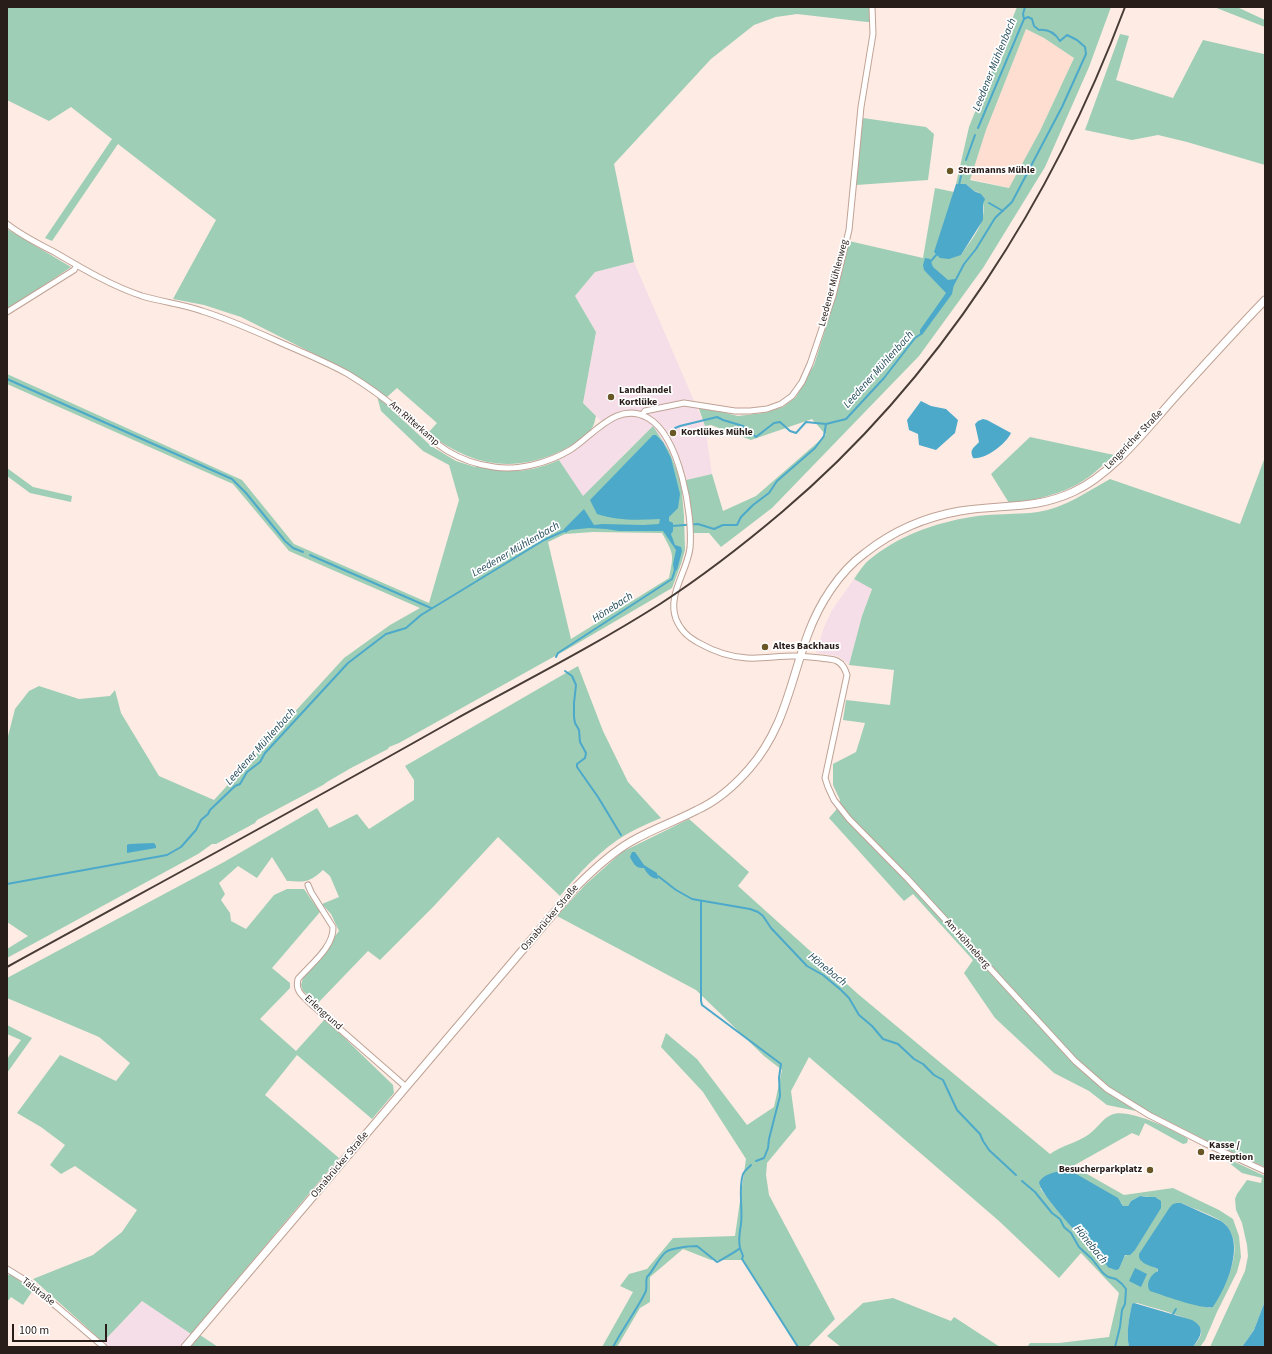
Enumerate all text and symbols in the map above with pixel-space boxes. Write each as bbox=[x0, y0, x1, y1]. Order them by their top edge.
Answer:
water label: Leedener Mühlenbach bbox=[970, 17, 1020, 113]
place label: Stramanns Mühle bbox=[958, 165, 1035, 177]
marker: Stramanns Mühle bbox=[945, 166, 955, 176]
street label: Leedener Mühlenweg bbox=[817, 238, 851, 328]
water label: Leedener Mühlenbach bbox=[841, 329, 917, 411]
place label: Landhandel Kortlüke bbox=[619, 385, 671, 408]
marker: Landhandel Kortlüke bbox=[606, 392, 616, 402]
street label: Am Ritterkamp bbox=[386, 399, 442, 449]
street label: Lengericher Straße bbox=[1102, 407, 1166, 473]
place label: Kortlükes Mühle bbox=[681, 427, 753, 439]
marker: Kortlükes Mühle bbox=[668, 428, 678, 438]
water label: Leedener Mühlenbach bbox=[470, 520, 562, 580]
water label: Hönebach bbox=[590, 590, 636, 626]
place label: Altes Backhaus bbox=[773, 641, 839, 653]
marker: Altes Backhaus bbox=[760, 642, 770, 652]
water label: Leedener Mühlenbach bbox=[223, 706, 299, 788]
street label: Osnabrücker Straße bbox=[519, 882, 581, 954]
street label: Am Höhneberg bbox=[942, 917, 992, 971]
water label: Hönebach bbox=[805, 950, 849, 990]
street label: Erlengrund bbox=[302, 993, 344, 1033]
street label: Osnabrücker Straße bbox=[309, 1129, 371, 1201]
place label: Kasse / Rezeption bbox=[1209, 1140, 1253, 1164]
marker: Kasse / Rezeption bbox=[1196, 1147, 1206, 1157]
place label: Besucherparkplatz bbox=[1059, 1164, 1142, 1176]
marker: Besucherparkplatz bbox=[1145, 1165, 1155, 1175]
water label: Hönebach bbox=[1070, 1223, 1110, 1267]
street label: Talstraße bbox=[19, 1275, 57, 1309]
scale bar bbox=[14, 1316, 109, 1342]
text: 100 m bbox=[19, 1322, 49, 1339]

